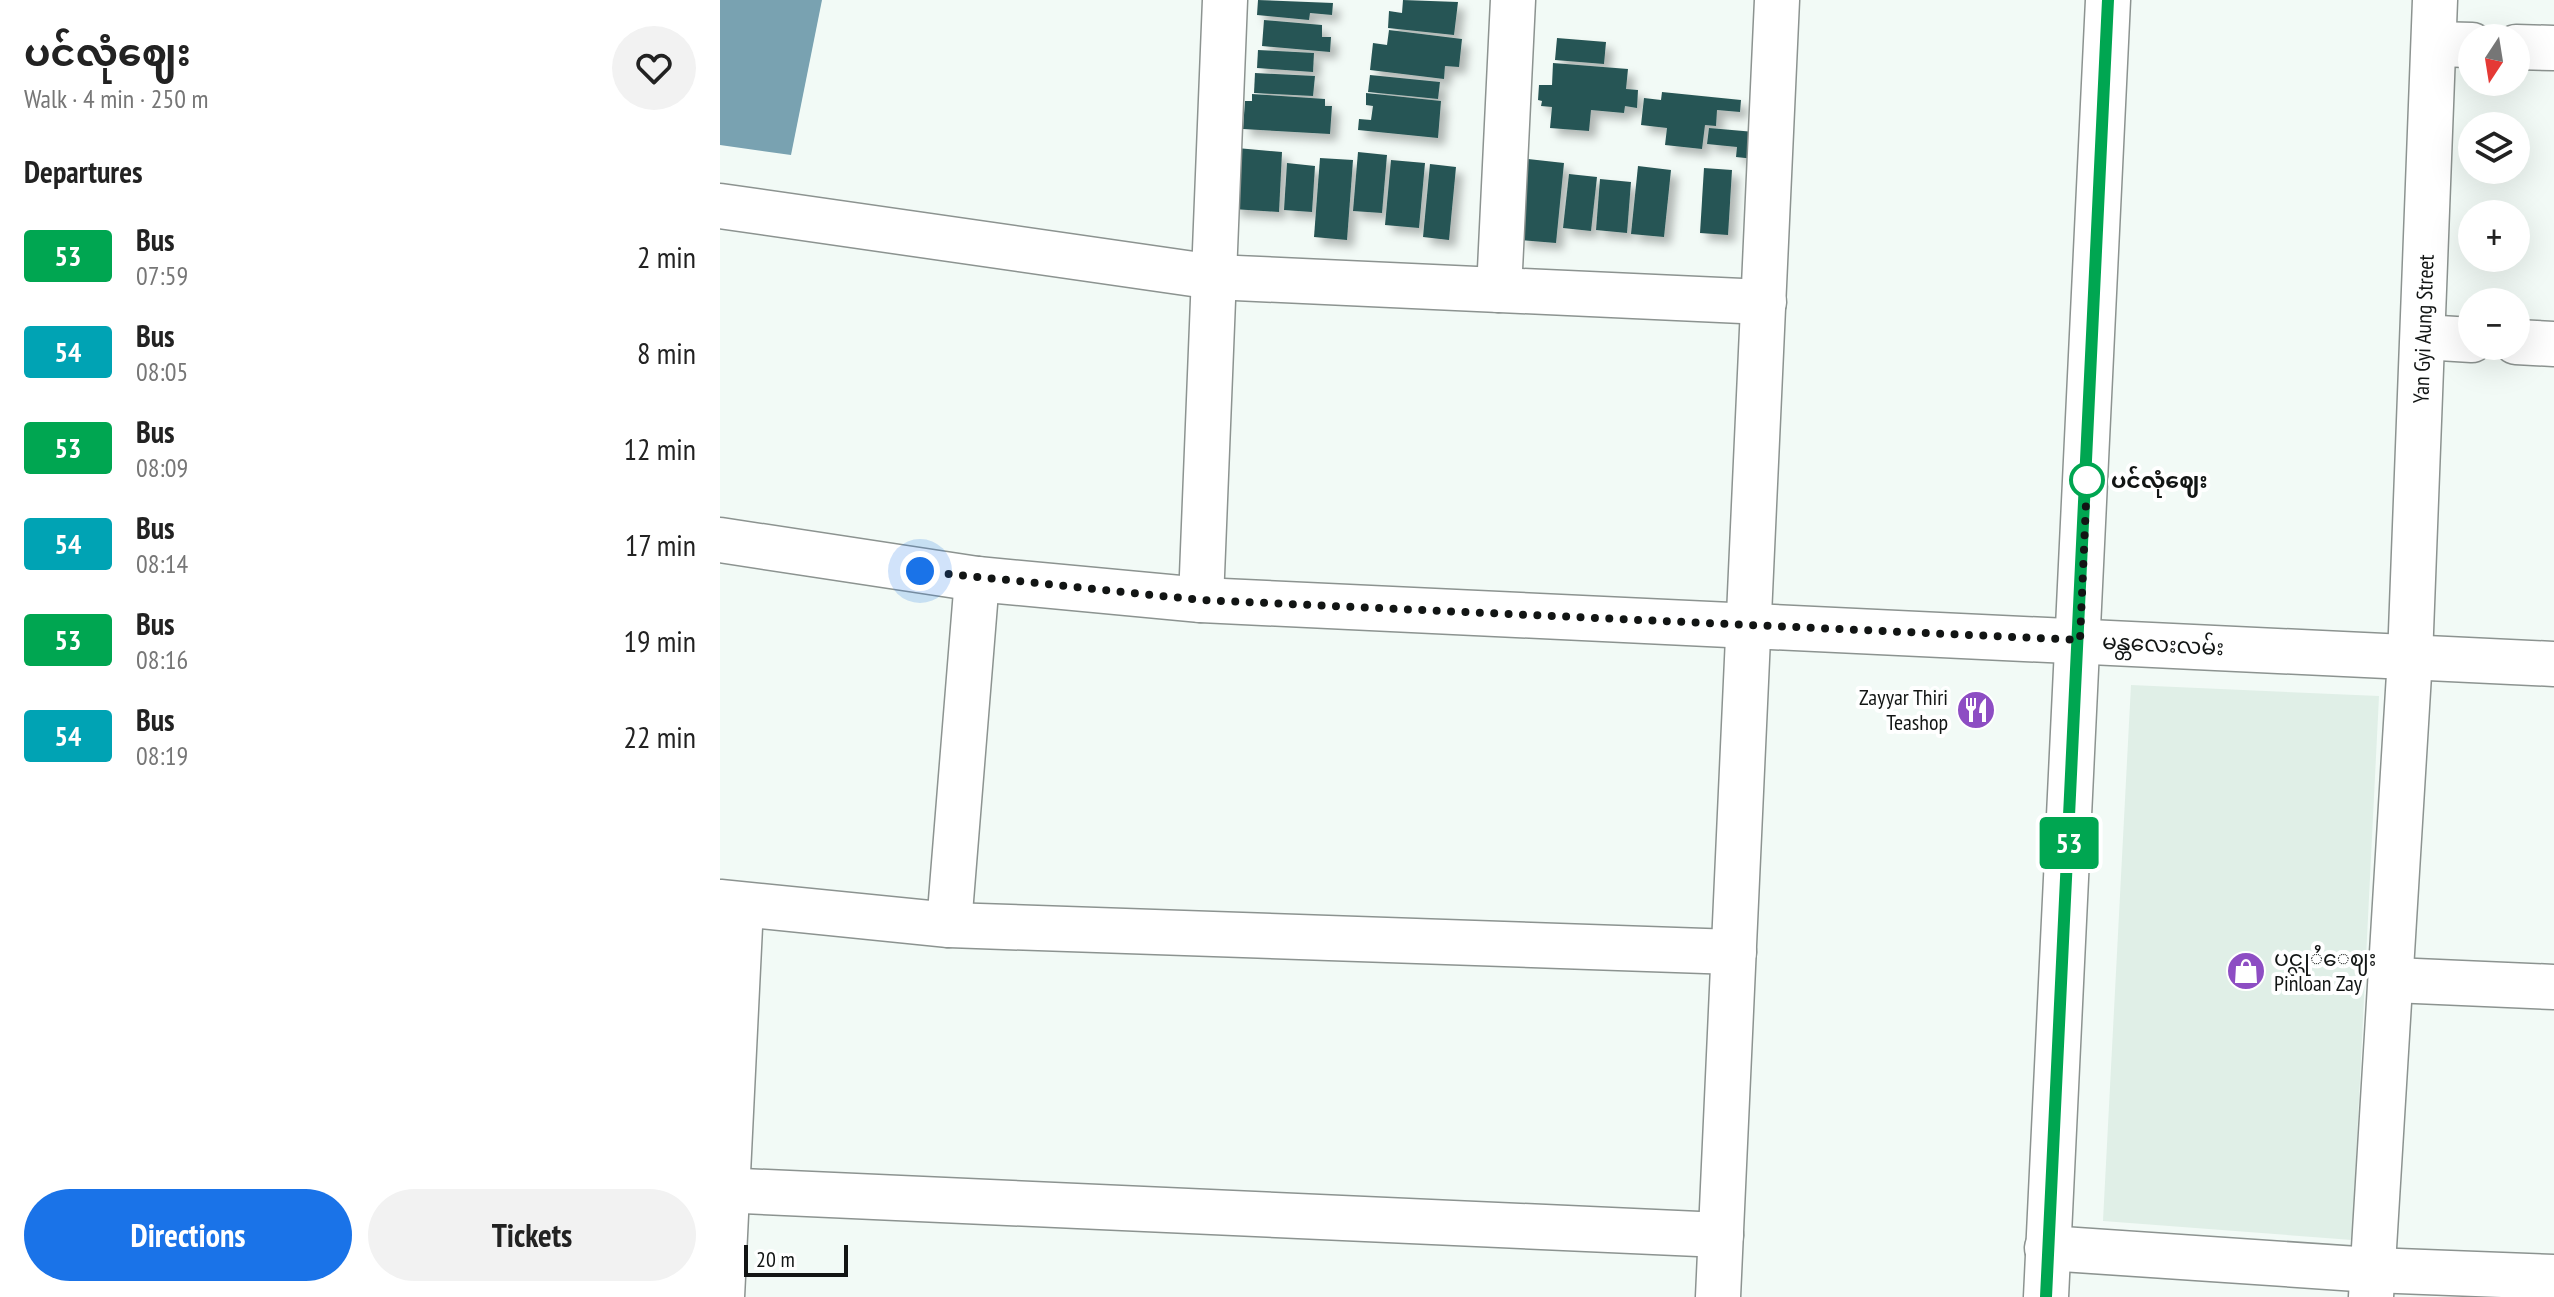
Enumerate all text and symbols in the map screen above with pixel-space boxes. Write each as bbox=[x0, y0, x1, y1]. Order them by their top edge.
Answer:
north arrow bbox=[2458, 24, 2530, 96]
map controls bbox=[2458, 24, 2530, 360]
button: heart bbox=[612, 26, 696, 110]
text: ပင်လုံဈေး bbox=[24, 27, 191, 76]
text: Walk · 4 min · 250 m bbox=[24, 82, 208, 115]
button: layers bbox=[2458, 112, 2530, 184]
text: Departures bbox=[24, 152, 142, 191]
button: + bbox=[2458, 200, 2530, 272]
text: Bus bbox=[136, 220, 175, 259]
text: 53 bbox=[55, 237, 81, 274]
text: 2 min bbox=[637, 237, 696, 276]
street label: Yan Gyi Aung Street bbox=[2406, 254, 2440, 404]
text: 07:59 bbox=[136, 259, 188, 292]
button: − bbox=[2458, 288, 2530, 360]
text: Bus bbox=[136, 316, 175, 355]
text: 54 bbox=[55, 333, 81, 370]
text: 8 min bbox=[637, 333, 696, 372]
text: 08:05 bbox=[136, 355, 188, 388]
text: Bus bbox=[136, 412, 175, 451]
text: 53 bbox=[55, 429, 81, 466]
text: 12 min bbox=[623, 429, 696, 468]
text: 08:09 bbox=[136, 451, 188, 484]
marker: ပင်လုံဈေး bbox=[2070, 463, 2104, 497]
place label: ပင်လုံဈေး bbox=[2111, 465, 2208, 498]
text: Bus bbox=[136, 508, 175, 547]
text: 54 bbox=[55, 525, 81, 562]
text: 17 min bbox=[625, 525, 696, 564]
text: 08:14 bbox=[136, 547, 188, 580]
your location bbox=[900, 551, 940, 591]
text: Bus bbox=[136, 604, 175, 643]
text: 53 bbox=[55, 621, 81, 658]
text: 19 min bbox=[623, 621, 696, 660]
street label: မန္တလေးလမ်း bbox=[2101, 626, 2225, 665]
text: 08:16 bbox=[136, 643, 188, 676]
place label: Zayyar Thiri Teashop bbox=[1859, 683, 1948, 736]
restaurant icon: Zayyar Thiri Teashop bbox=[1955, 689, 1997, 731]
text: Bus bbox=[136, 700, 175, 739]
text: 54 bbox=[55, 717, 81, 754]
text: 22 min bbox=[623, 717, 696, 756]
text: 08:19 bbox=[136, 739, 188, 772]
line badge: 53 bbox=[2033, 817, 2105, 869]
text: 53 bbox=[2056, 824, 2082, 861]
place label: ပင္လုႆေဈး Pinloan Zay bbox=[2274, 944, 2376, 997]
shop icon: ပင္လုႆေဈး Pinloan Zay bbox=[2225, 950, 2267, 992]
button: Directions bbox=[24, 1189, 352, 1281]
button: Tickets bbox=[368, 1189, 696, 1281]
scale bar bbox=[744, 1241, 848, 1277]
text: 20 m bbox=[756, 1245, 795, 1273]

